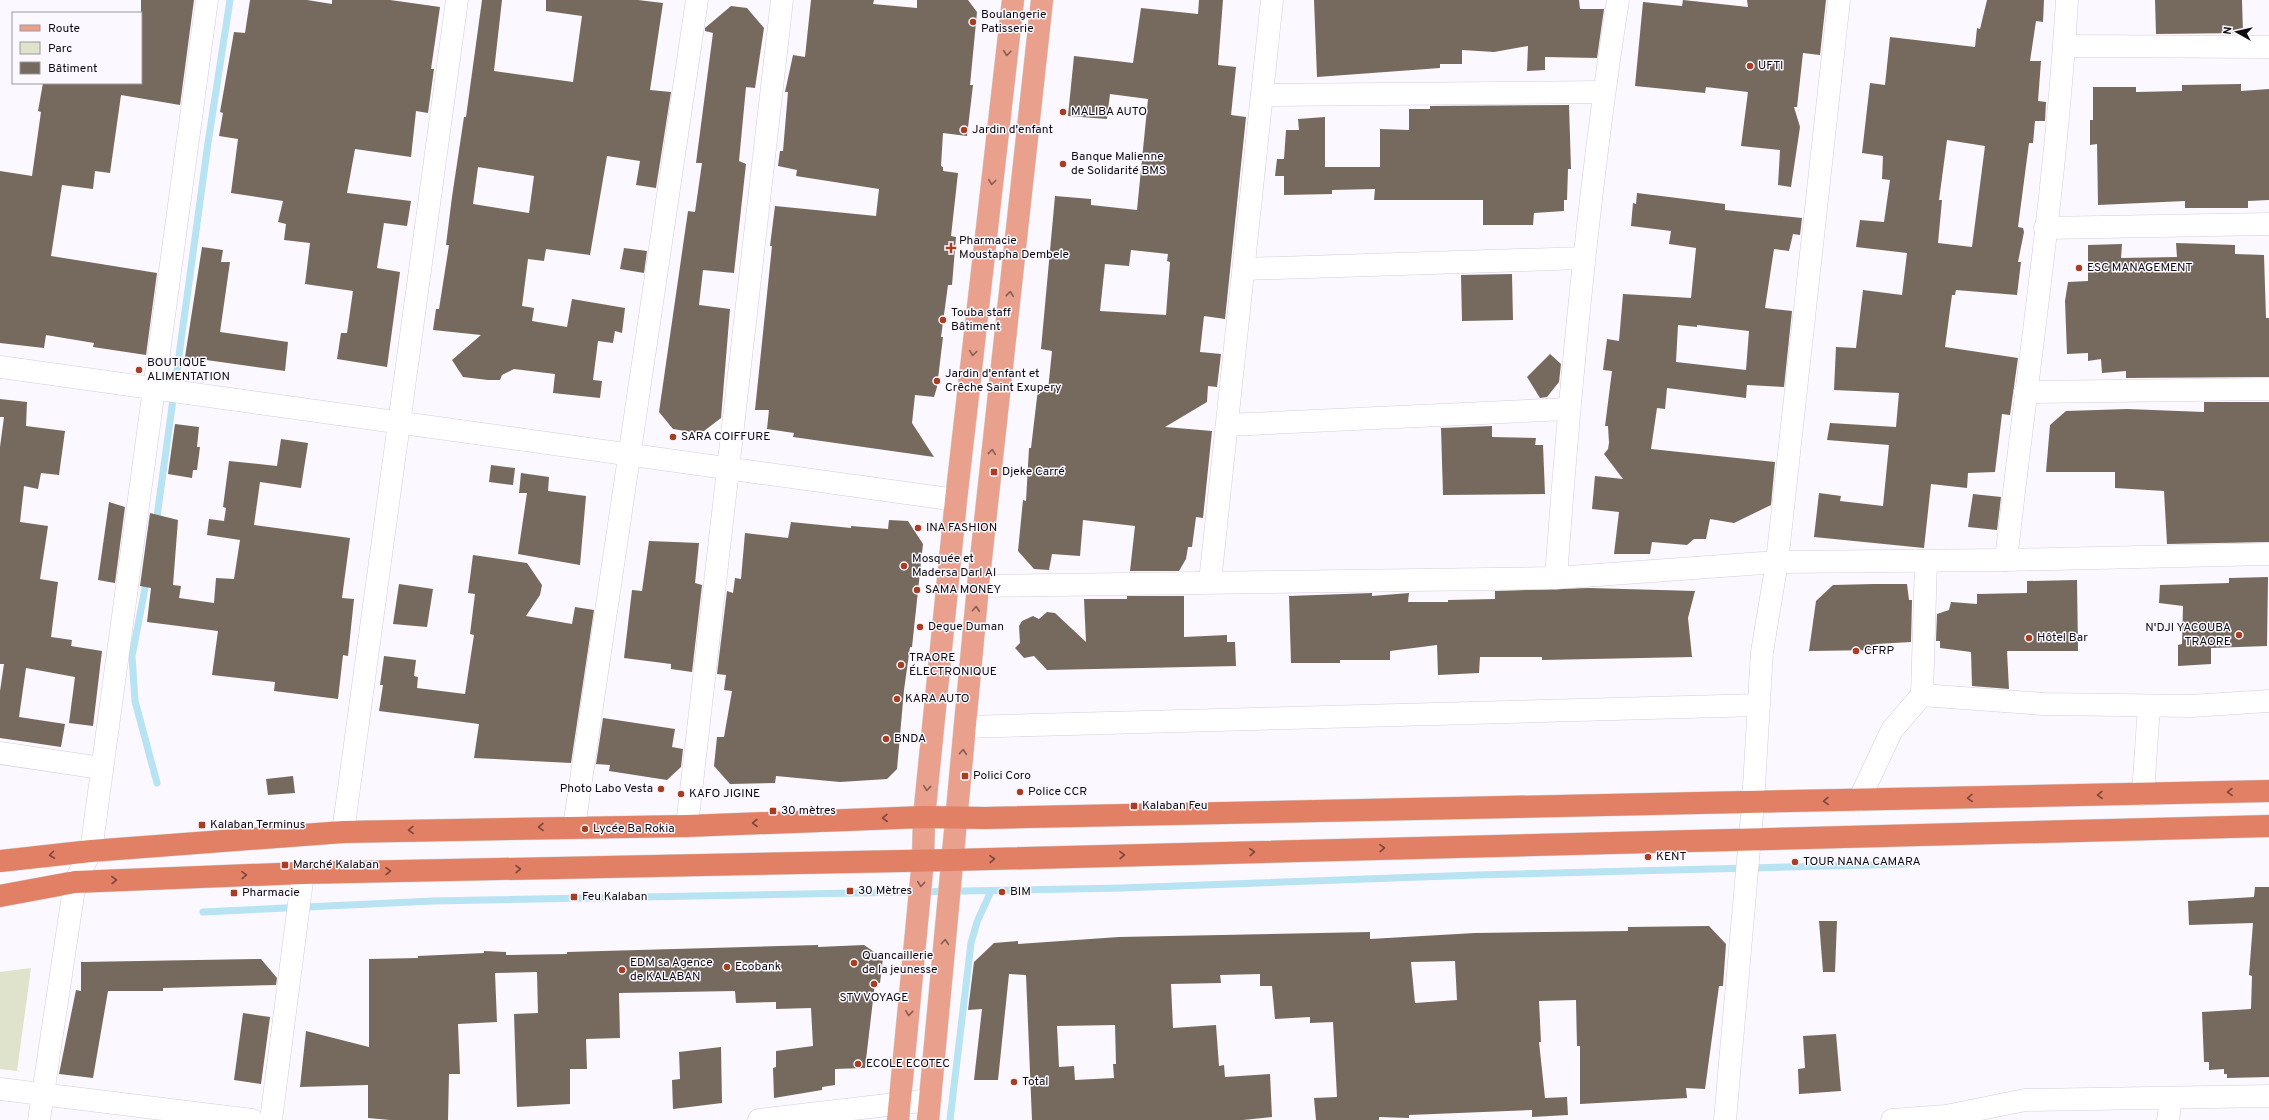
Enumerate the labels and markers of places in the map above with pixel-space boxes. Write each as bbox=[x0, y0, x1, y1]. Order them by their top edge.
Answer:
place label: Boulangerie Patisserie bbox=[981, 7, 1046, 37]
marker: Boulangerie Patisserie bbox=[968, 17, 978, 27]
place label: UFTI bbox=[1758, 58, 1784, 74]
marker: UFTI bbox=[1745, 61, 1755, 71]
place label: MALIBA AUTO bbox=[1071, 104, 1147, 120]
marker: MALIBA AUTO bbox=[1058, 107, 1068, 117]
place label: Jardin d'enfant bbox=[972, 122, 1053, 138]
marker: Jardin d'enfant bbox=[959, 125, 969, 135]
place label: Banque Malienne de Solidarité BMS bbox=[1071, 149, 1166, 179]
marker: Banque Malienne de Solidarité BMS bbox=[1058, 159, 1068, 169]
place label: Pharmacie Moustapha Dembele bbox=[959, 233, 1069, 263]
marker: Pharmacie Moustapha Dembele bbox=[946, 243, 956, 253]
place label: ESC MANAGEMENT bbox=[2087, 260, 2193, 276]
marker: ESC MANAGEMENT bbox=[2074, 263, 2084, 273]
place label: Touba staff Bâtiment bbox=[951, 305, 1011, 335]
marker: Touba staff Bâtiment bbox=[938, 315, 948, 325]
place label: BOUTIQUE ALIMENTATION bbox=[147, 355, 230, 385]
marker: BOUTIQUE ALIMENTATION bbox=[134, 365, 144, 375]
place label: Jardin d'enfant et Crêche Saint Exupery bbox=[945, 366, 1061, 396]
marker: Jardin d'enfant et Crêche Saint Exupery bbox=[932, 376, 942, 386]
place label: SARA COIFFURE bbox=[681, 429, 770, 445]
marker: SARA COIFFURE bbox=[668, 432, 678, 442]
place label: Djeke Carré bbox=[1002, 464, 1065, 480]
marker: Djeke Carré bbox=[989, 467, 999, 477]
place label: INA FASHION bbox=[926, 520, 997, 536]
marker: INA FASHION bbox=[913, 523, 923, 533]
place label: Mosquée et Madersa Darl Al bbox=[912, 551, 996, 581]
marker: Mosquée et Madersa Darl Al bbox=[899, 561, 909, 571]
place label: SAMA MONEY bbox=[925, 582, 1001, 598]
marker: SAMA MONEY bbox=[912, 585, 922, 595]
place label: Degue Duman bbox=[928, 619, 1004, 635]
place label: N'DJI YACOUBA TRAORE bbox=[2145, 620, 2231, 650]
marker: Degue Duman bbox=[915, 622, 925, 632]
place label: Hôtel Bar bbox=[2037, 630, 2088, 646]
marker: N'DJI YACOUBA TRAORE bbox=[2234, 630, 2244, 640]
marker: Hôtel Bar bbox=[2024, 633, 2034, 643]
place label: CFRP bbox=[1864, 643, 1894, 659]
marker: CFRP bbox=[1851, 646, 1861, 656]
place label: TRAORE ÉLECTRONIQUE bbox=[909, 650, 997, 680]
marker: TRAORE ÉLECTRONIQUE bbox=[896, 660, 906, 670]
place label: KARA AUTO bbox=[905, 691, 970, 707]
marker: KARA AUTO bbox=[892, 694, 902, 704]
place label: BNDA bbox=[894, 731, 926, 747]
marker: BNDA bbox=[881, 734, 891, 744]
place label: Polici Coro bbox=[973, 768, 1031, 784]
marker: Polici Coro bbox=[960, 771, 970, 781]
place label: Photo Labo Vesta bbox=[560, 781, 653, 797]
marker: Photo Labo Vesta bbox=[656, 784, 666, 794]
place label: Police CCR bbox=[1028, 784, 1087, 800]
place label: KAFO JIGINE bbox=[689, 786, 760, 802]
marker: Police CCR bbox=[1015, 787, 1025, 797]
marker: KAFO JIGINE bbox=[676, 789, 686, 799]
place label: Kalaban Feu bbox=[1142, 798, 1207, 814]
marker: Kalaban Feu bbox=[1129, 801, 1139, 811]
place label: 30 mètres bbox=[781, 803, 836, 819]
marker: 30 mètres bbox=[768, 806, 778, 816]
place label: Kalaban Terminus bbox=[210, 817, 305, 833]
marker: Kalaban Terminus bbox=[197, 820, 207, 830]
place label: Lycée Ba Rokia bbox=[593, 821, 675, 837]
marker: Lycée Ba Rokia bbox=[580, 824, 590, 834]
place label: KENT bbox=[1656, 849, 1686, 865]
marker: KENT bbox=[1643, 852, 1653, 862]
place label: TOUR NANA CAMARA bbox=[1803, 854, 1921, 870]
place label: Marché Kalaban bbox=[293, 857, 379, 873]
marker: TOUR NANA CAMARA bbox=[1790, 857, 1800, 867]
marker: Marché Kalaban bbox=[280, 860, 290, 870]
place label: 30 Mètres bbox=[858, 883, 912, 899]
place label: BIM bbox=[1010, 884, 1031, 900]
place label: Pharmacie bbox=[242, 885, 300, 901]
marker: 30 Mètres bbox=[845, 886, 855, 896]
marker: BIM bbox=[997, 887, 1007, 897]
marker: Pharmacie bbox=[229, 888, 239, 898]
place label: Feu Kalaban bbox=[582, 889, 647, 905]
marker: Feu Kalaban bbox=[569, 892, 579, 902]
place label: Quancaillerie de la jeunesse bbox=[862, 948, 938, 978]
place label: EDM sa Agence de KALABAN bbox=[630, 955, 713, 985]
marker: Quancaillerie de la jeunesse bbox=[849, 958, 859, 968]
place label: Ecobank bbox=[735, 959, 781, 975]
marker: Ecobank bbox=[722, 962, 732, 972]
marker: EDM sa Agence de KALABAN bbox=[617, 965, 627, 975]
marker: STV VOYAGE bbox=[869, 979, 879, 989]
place label: STV VOYAGE bbox=[840, 990, 908, 1006]
place label: ECOLE ECOTEC bbox=[866, 1056, 950, 1072]
marker: ECOLE ECOTEC bbox=[853, 1059, 863, 1069]
place label: Total bbox=[1022, 1074, 1048, 1090]
marker: Total bbox=[1009, 1077, 1019, 1087]

